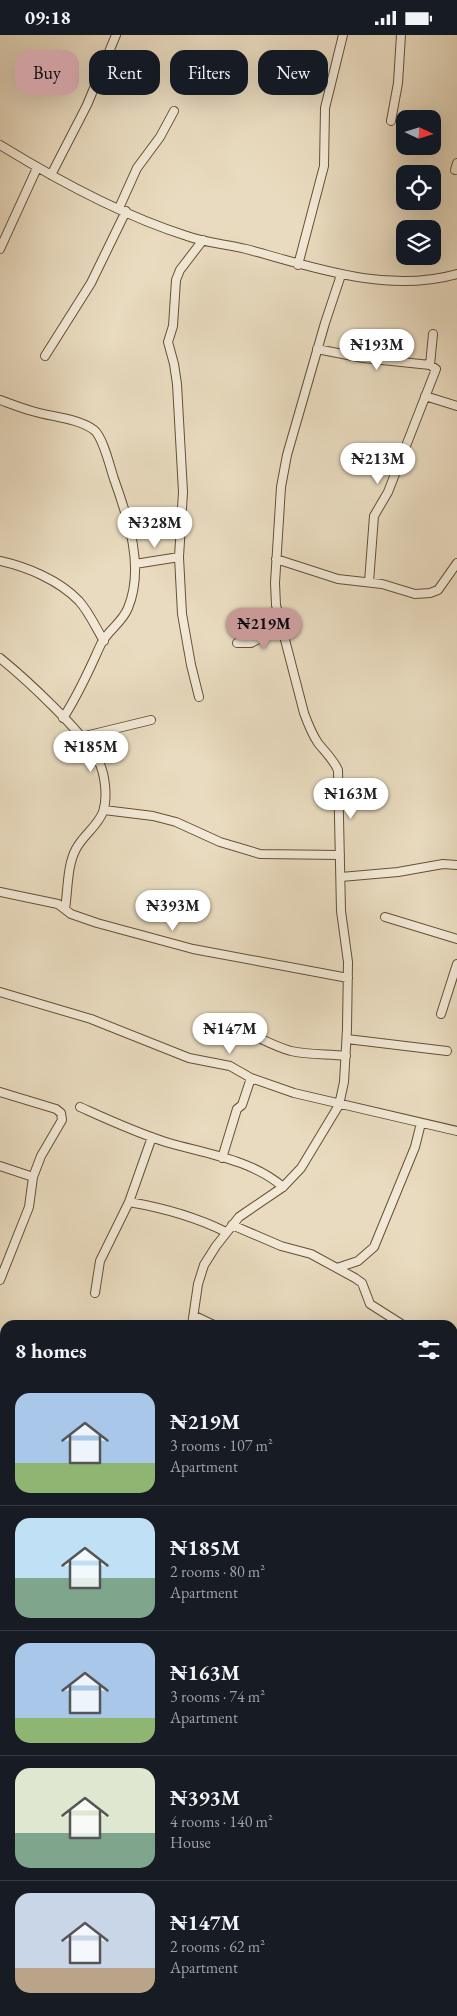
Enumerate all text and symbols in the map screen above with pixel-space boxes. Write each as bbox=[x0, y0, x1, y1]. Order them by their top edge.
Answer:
text: 09:18 bbox=[25, 5, 71, 30]
chip: Buy bbox=[15, 50, 79, 95]
chip: Rent bbox=[89, 50, 160, 95]
chip: Filters bbox=[170, 50, 248, 95]
chip: New bbox=[258, 50, 328, 95]
north arrow bbox=[396, 110, 441, 155]
map controls bbox=[396, 110, 441, 265]
button: locate bbox=[396, 165, 441, 210]
button: layers bbox=[396, 220, 441, 265]
pin: ₦193M bbox=[342, 329, 412, 371]
text: ₦193M bbox=[350, 334, 404, 355]
pin: ₦213M bbox=[343, 443, 413, 485]
text: ₦213M bbox=[351, 448, 405, 469]
pin: ₦328M bbox=[120, 507, 190, 549]
text: ₦328M bbox=[128, 512, 182, 533]
pin: ₦219M bbox=[229, 607, 299, 650]
text: ₦219M bbox=[237, 613, 291, 634]
pin: ₦185M bbox=[56, 731, 126, 773]
text: ₦185M bbox=[64, 736, 118, 757]
pin: ₦163M bbox=[316, 777, 386, 820]
text: ₦163M bbox=[324, 783, 378, 804]
pin: ₦393M bbox=[138, 889, 208, 932]
text: ₦393M bbox=[146, 895, 200, 916]
pin: ₦147M bbox=[195, 1013, 265, 1055]
text: ₦147M bbox=[203, 1018, 257, 1039]
icon: filters bbox=[415, 1336, 443, 1364]
text: 8 homes bbox=[15, 1337, 87, 1364]
text: ₦219M bbox=[170, 1408, 240, 1435]
icon: home bbox=[55, 1413, 115, 1473]
text: 3 rooms · 107 m² bbox=[170, 1435, 273, 1456]
text: Apartment bbox=[170, 1456, 238, 1477]
text: ₦185M bbox=[170, 1534, 240, 1561]
icon: home bbox=[55, 1538, 115, 1598]
text: 2 rooms · 80 m² bbox=[170, 1561, 265, 1582]
text: Apartment bbox=[170, 1582, 238, 1603]
text: ₦163M bbox=[170, 1659, 240, 1686]
icon: home bbox=[55, 1663, 115, 1723]
text: 3 rooms · 74 m² bbox=[170, 1686, 265, 1707]
text: Apartment bbox=[170, 1707, 238, 1728]
text: ₦393M bbox=[170, 1784, 240, 1811]
icon: home bbox=[55, 1788, 115, 1848]
text: 4 rooms · 140 m² bbox=[170, 1811, 273, 1832]
text: House bbox=[170, 1832, 211, 1853]
text: ₦147M bbox=[170, 1909, 240, 1936]
icon: home bbox=[55, 1913, 115, 1973]
text: 2 rooms · 62 m² bbox=[170, 1936, 265, 1957]
text: Apartment bbox=[170, 1957, 238, 1978]

